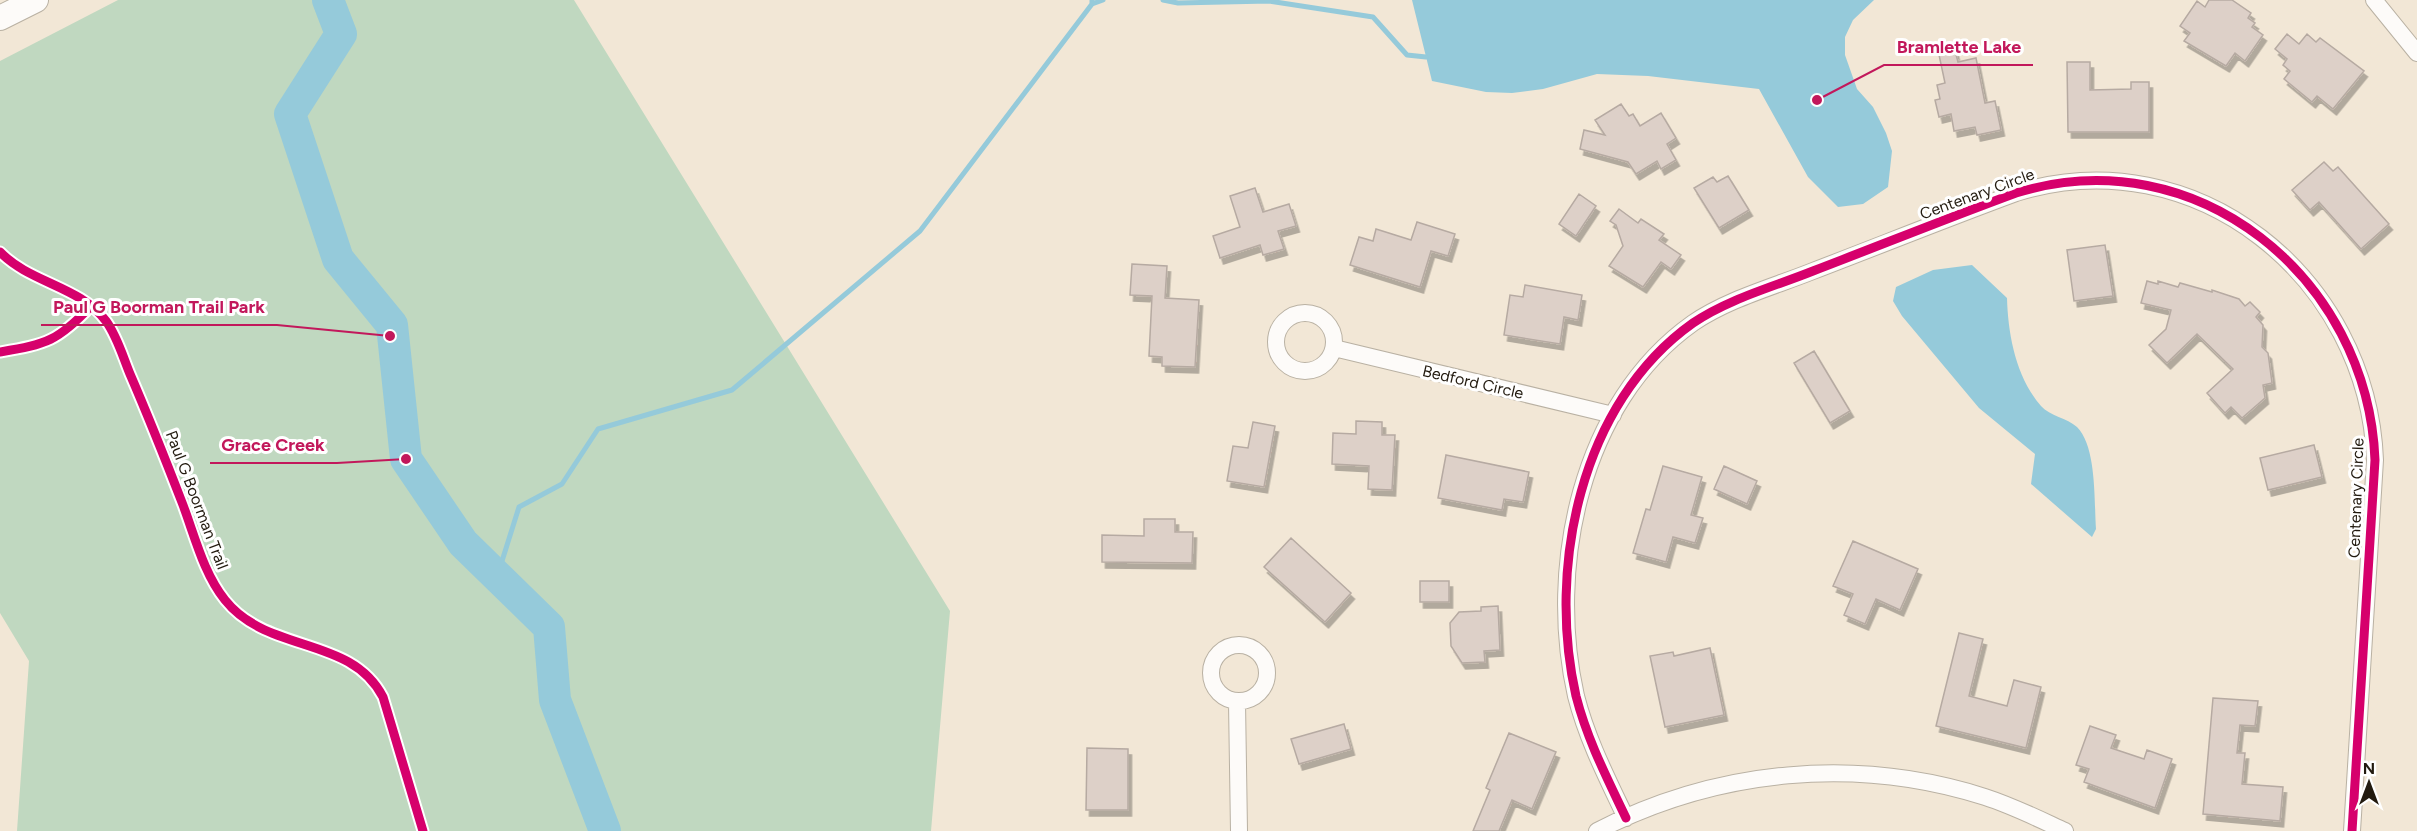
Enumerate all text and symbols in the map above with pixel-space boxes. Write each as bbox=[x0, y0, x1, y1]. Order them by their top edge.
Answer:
callout: Bramlette Lake bbox=[1884, 29, 2033, 65]
text: Bramlette Lake bbox=[1897, 36, 2021, 58]
street label: Centenary Circle bbox=[1917, 164, 2037, 224]
callout: Paul G Boorman Trail Park bbox=[41, 289, 277, 325]
text: Paul G Boorman Trail Park bbox=[53, 296, 265, 318]
street label: Bedford Circle bbox=[1421, 361, 1526, 403]
callout: Grace Creek bbox=[210, 427, 337, 463]
street label: Paul G Boorman Trail bbox=[162, 428, 232, 572]
text: Grace Creek bbox=[221, 434, 325, 456]
street label: Centenary Circle bbox=[2344, 437, 2368, 558]
north arrow bbox=[2339, 753, 2399, 813]
text: N bbox=[2363, 759, 2375, 778]

